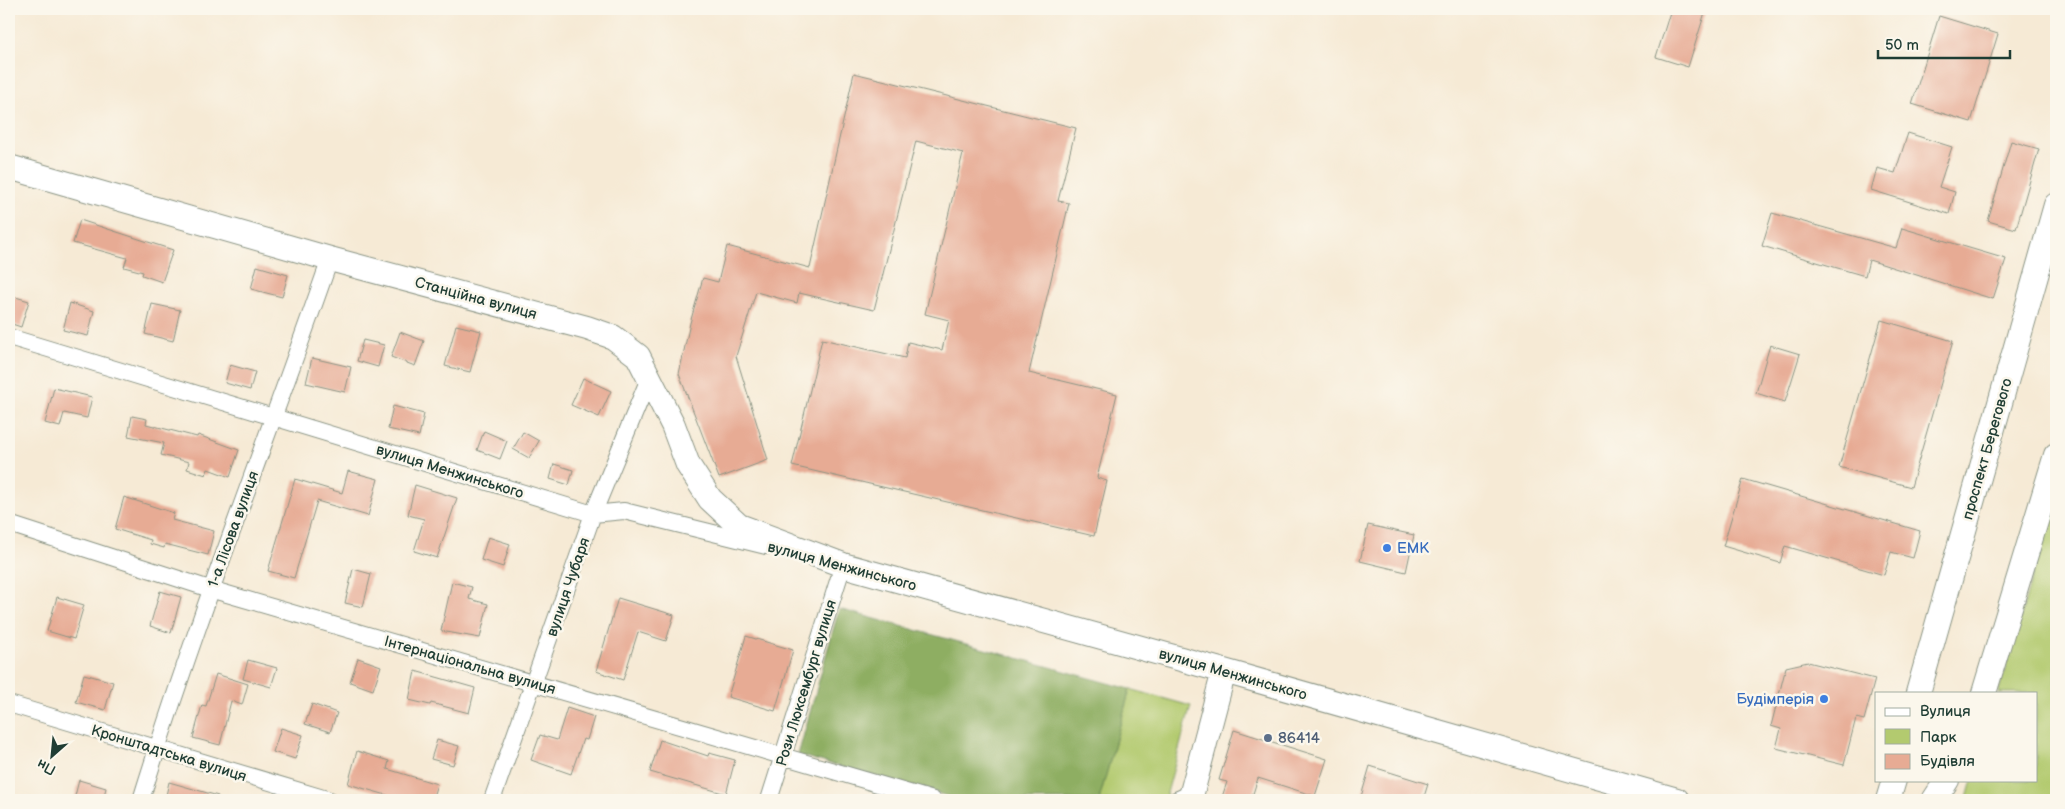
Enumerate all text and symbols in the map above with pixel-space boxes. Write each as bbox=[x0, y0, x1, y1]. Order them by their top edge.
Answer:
scale bar bbox=[1878, 28, 2010, 60]
text: 50 m bbox=[1885, 36, 1919, 55]
street label: Станційна вулиця bbox=[413, 273, 539, 324]
street label: проспект Берегового bbox=[1958, 376, 2017, 522]
street label: вулиця Менжинського bbox=[374, 440, 526, 503]
street label: 1-а Лісова вулиця bbox=[204, 468, 263, 590]
street label: вулиця Чубаря bbox=[543, 535, 594, 639]
street label: вулиця Менжинського bbox=[765, 537, 918, 596]
place label: ЕМК bbox=[1397, 539, 1429, 558]
marker: ЕМК bbox=[1381, 542, 1393, 554]
street label: Рози Люксембург вулиця bbox=[772, 598, 841, 769]
street label: Інтернаціональна вулиця bbox=[382, 632, 558, 699]
street label: вулиця Менжинського bbox=[1157, 644, 1309, 705]
place label: Будімперія bbox=[1736, 690, 1814, 709]
legend bbox=[1875, 692, 2038, 782]
marker: Будімперія bbox=[1818, 693, 1830, 705]
text: Вулиця bbox=[1920, 702, 1971, 721]
street label: Кронштадтська вулиця bbox=[89, 721, 249, 786]
text: Парк bbox=[1920, 728, 1957, 747]
place label: 86414 bbox=[1278, 729, 1320, 748]
north arrow bbox=[28, 732, 78, 782]
marker: 86414 bbox=[1262, 732, 1274, 744]
text: Будівля bbox=[1920, 752, 1975, 771]
text: Пн bbox=[34, 755, 59, 779]

